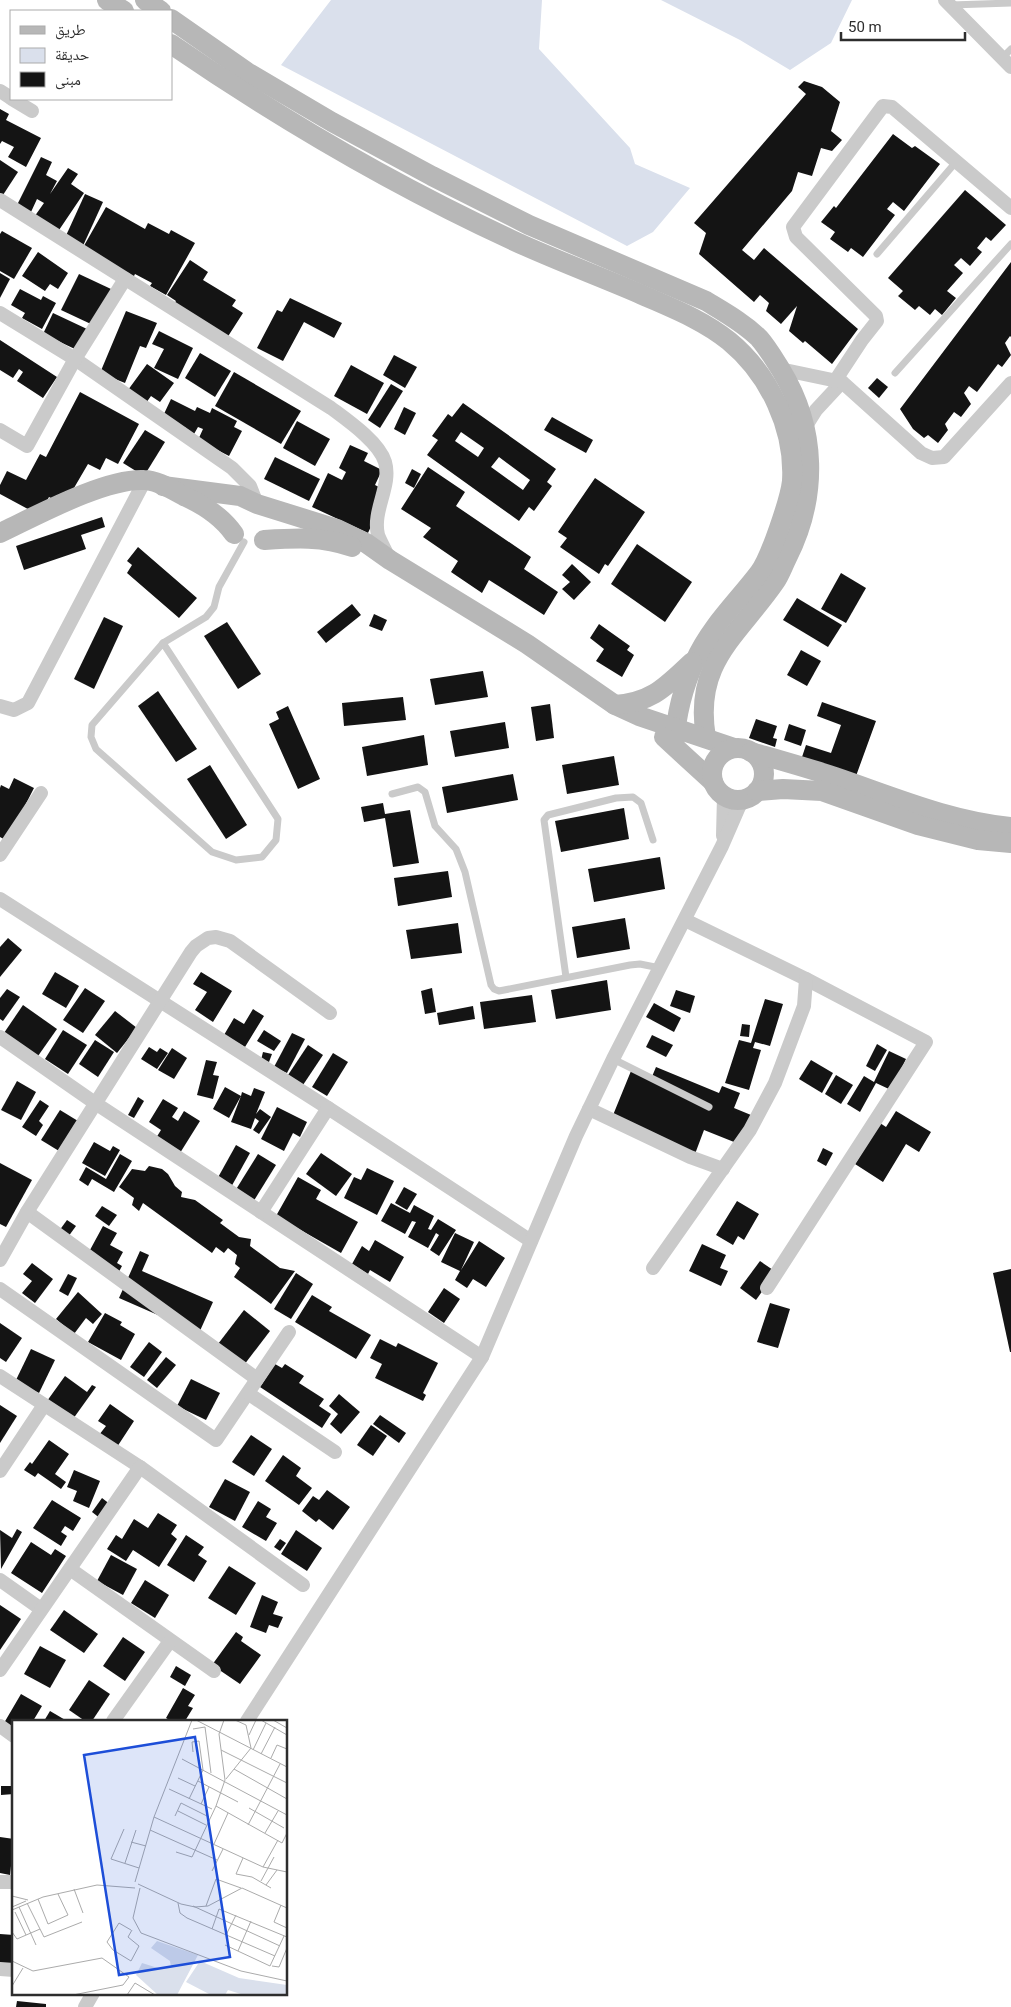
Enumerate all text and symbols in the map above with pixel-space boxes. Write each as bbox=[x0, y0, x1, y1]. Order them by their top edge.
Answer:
legend bbox=[10, 10, 172, 100]
scale bar bbox=[841, 10, 965, 42]
text: 50 m bbox=[848, 18, 882, 36]
text: طريق bbox=[55, 21, 86, 40]
text: حديقة bbox=[55, 46, 90, 64]
text: مبنى bbox=[55, 71, 81, 90]
inset map bbox=[12, 1720, 288, 1994]

